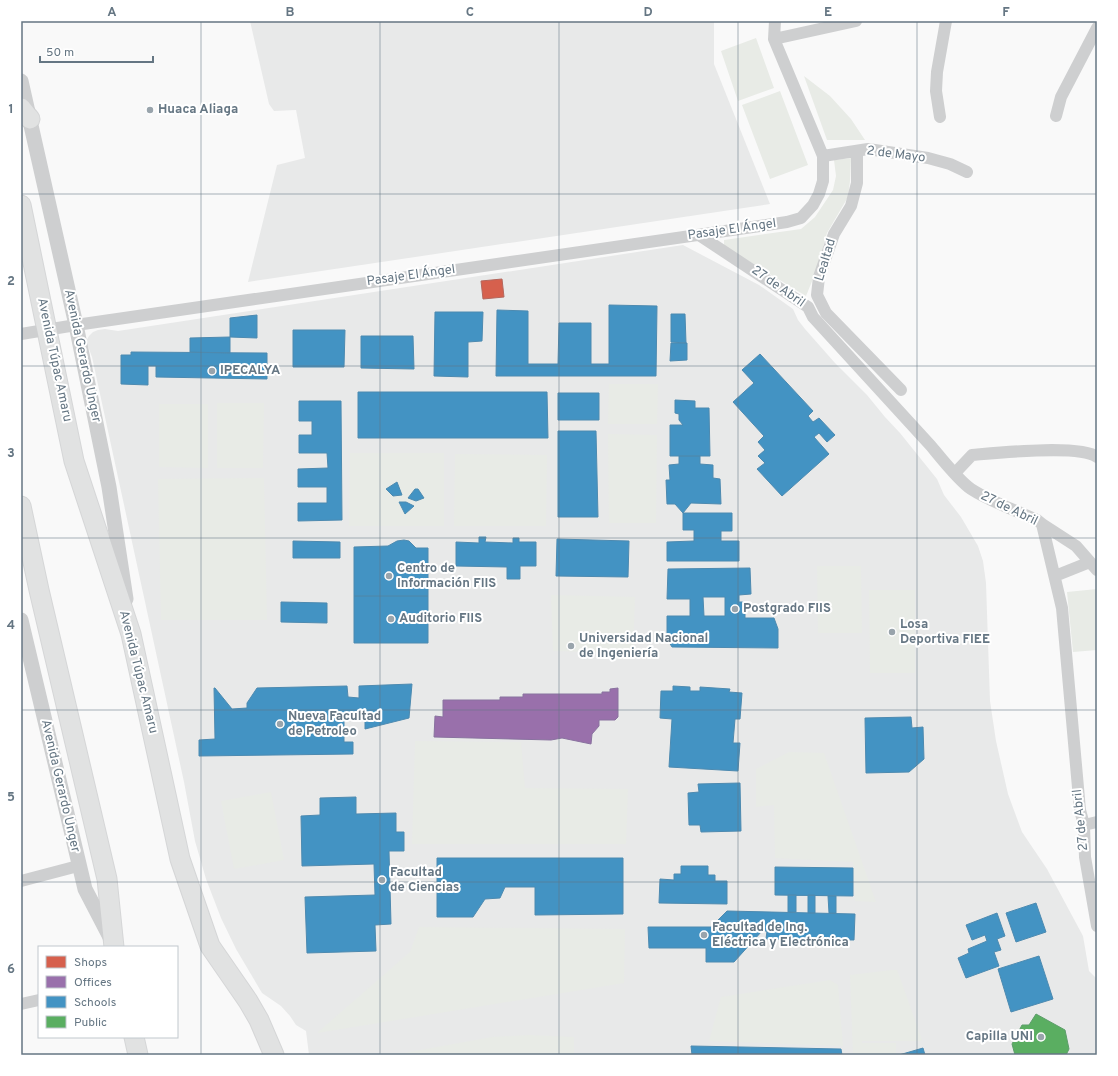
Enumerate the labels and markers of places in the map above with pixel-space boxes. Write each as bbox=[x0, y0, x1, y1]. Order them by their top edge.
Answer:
place label: Huaca Aliaga bbox=[158, 102, 238, 118]
marker: Huaca Aliaga bbox=[145, 105, 155, 115]
place label: IPECALYA bbox=[220, 363, 280, 379]
marker: IPECALYA bbox=[207, 366, 217, 376]
place label: Centro de Información FIIS bbox=[397, 561, 496, 592]
marker: Centro de Información FIIS bbox=[384, 571, 394, 581]
place label: Postgrado FIIS bbox=[743, 601, 831, 617]
marker: Postgrado FIIS bbox=[730, 604, 740, 614]
place label: Auditorio FIIS bbox=[399, 611, 482, 627]
marker: Auditorio FIIS bbox=[386, 614, 396, 624]
place label: Losa Deportiva FIEE bbox=[900, 617, 990, 648]
marker: Losa Deportiva FIEE bbox=[887, 627, 897, 637]
place label: Universidad Nacional de Ingeniería bbox=[579, 631, 708, 662]
marker: Universidad Nacional de Ingeniería bbox=[566, 641, 576, 651]
place label: Nueva Facultad de Petroleo bbox=[288, 709, 381, 740]
marker: Nueva Facultad de Petroleo bbox=[275, 719, 285, 729]
place label: Facultad de Ciencias bbox=[390, 865, 459, 896]
marker: Facultad de Ciencias bbox=[377, 875, 387, 885]
place label: Facultad de Ing. Eléctrica y Electrónica bbox=[712, 920, 849, 951]
marker: Facultad de Ing. Eléctrica y Electrónica bbox=[699, 930, 709, 940]
place label: Capilla UNI bbox=[966, 1029, 1033, 1045]
marker: Capilla UNI bbox=[1036, 1032, 1046, 1042]

